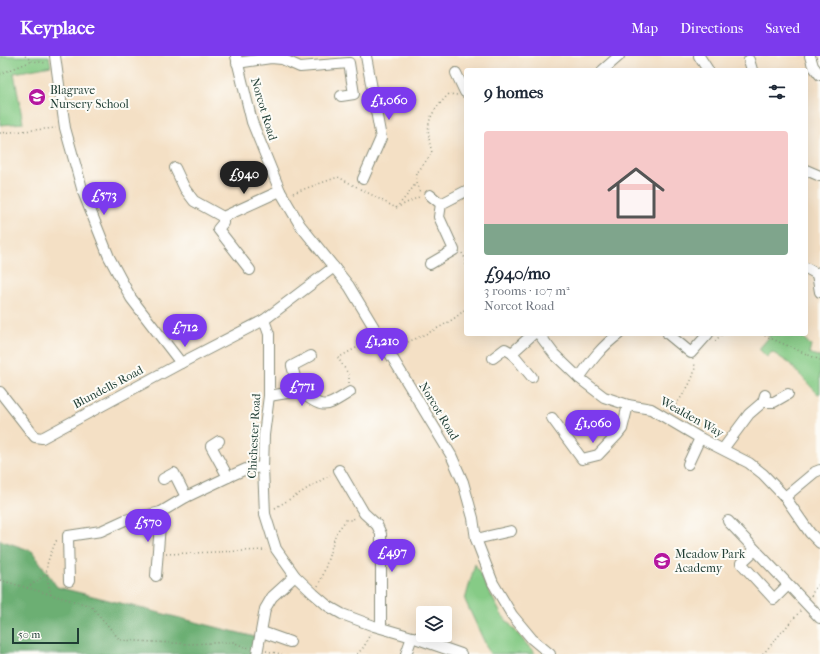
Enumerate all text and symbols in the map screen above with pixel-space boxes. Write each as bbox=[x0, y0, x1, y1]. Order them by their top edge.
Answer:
text: Keyplace bbox=[20, 17, 95, 39]
text: Map bbox=[631, 20, 658, 37]
text: Directions bbox=[680, 20, 743, 37]
text: Saved bbox=[765, 20, 800, 37]
street label: Norcot Road bbox=[248, 76, 280, 142]
icon: filters bbox=[766, 81, 788, 103]
text: 9 homes bbox=[484, 82, 543, 102]
place label: Blagrave Nursery School bbox=[50, 83, 129, 111]
school or university icon: Blagrave Nursery School bbox=[27, 87, 47, 107]
pin: £1,060 bbox=[356, 87, 422, 121]
text: £1,060 bbox=[370, 92, 408, 107]
icon: home bbox=[600, 157, 672, 229]
pin: £940 bbox=[220, 161, 268, 195]
text: £940 bbox=[229, 166, 259, 181]
pin: £573 bbox=[80, 182, 128, 216]
text: £573 bbox=[91, 187, 117, 202]
text: £940/mo bbox=[484, 263, 550, 283]
text: 3 rooms · 107 m² bbox=[484, 283, 570, 298]
text: Norcot Road bbox=[484, 298, 554, 313]
pin: £712 bbox=[161, 314, 209, 348]
text: £712 bbox=[172, 319, 198, 334]
pin: £1,210 bbox=[349, 328, 415, 362]
text: £1,210 bbox=[365, 333, 399, 348]
street label: Blundells Road bbox=[70, 362, 146, 411]
pin: £771 bbox=[278, 373, 326, 407]
text: £771 bbox=[289, 378, 315, 393]
street label: Norcot Road bbox=[416, 380, 462, 443]
street label: Chichester Road bbox=[245, 393, 263, 479]
street label: Wealden Way bbox=[657, 393, 727, 440]
pin: £1,060 bbox=[560, 410, 626, 444]
text: £1,060 bbox=[574, 415, 612, 430]
pin: £570 bbox=[124, 509, 172, 543]
text: £570 bbox=[134, 514, 162, 529]
pin: £497 bbox=[368, 539, 416, 573]
text: £497 bbox=[377, 544, 407, 559]
place label: Meadow Park Academy bbox=[674, 547, 746, 575]
school or university icon: Meadow Park Academy bbox=[652, 551, 672, 571]
map controls bbox=[416, 606, 452, 642]
button: layers bbox=[416, 606, 452, 642]
scale bar bbox=[12, 626, 79, 645]
text: 50 m bbox=[18, 628, 40, 641]

